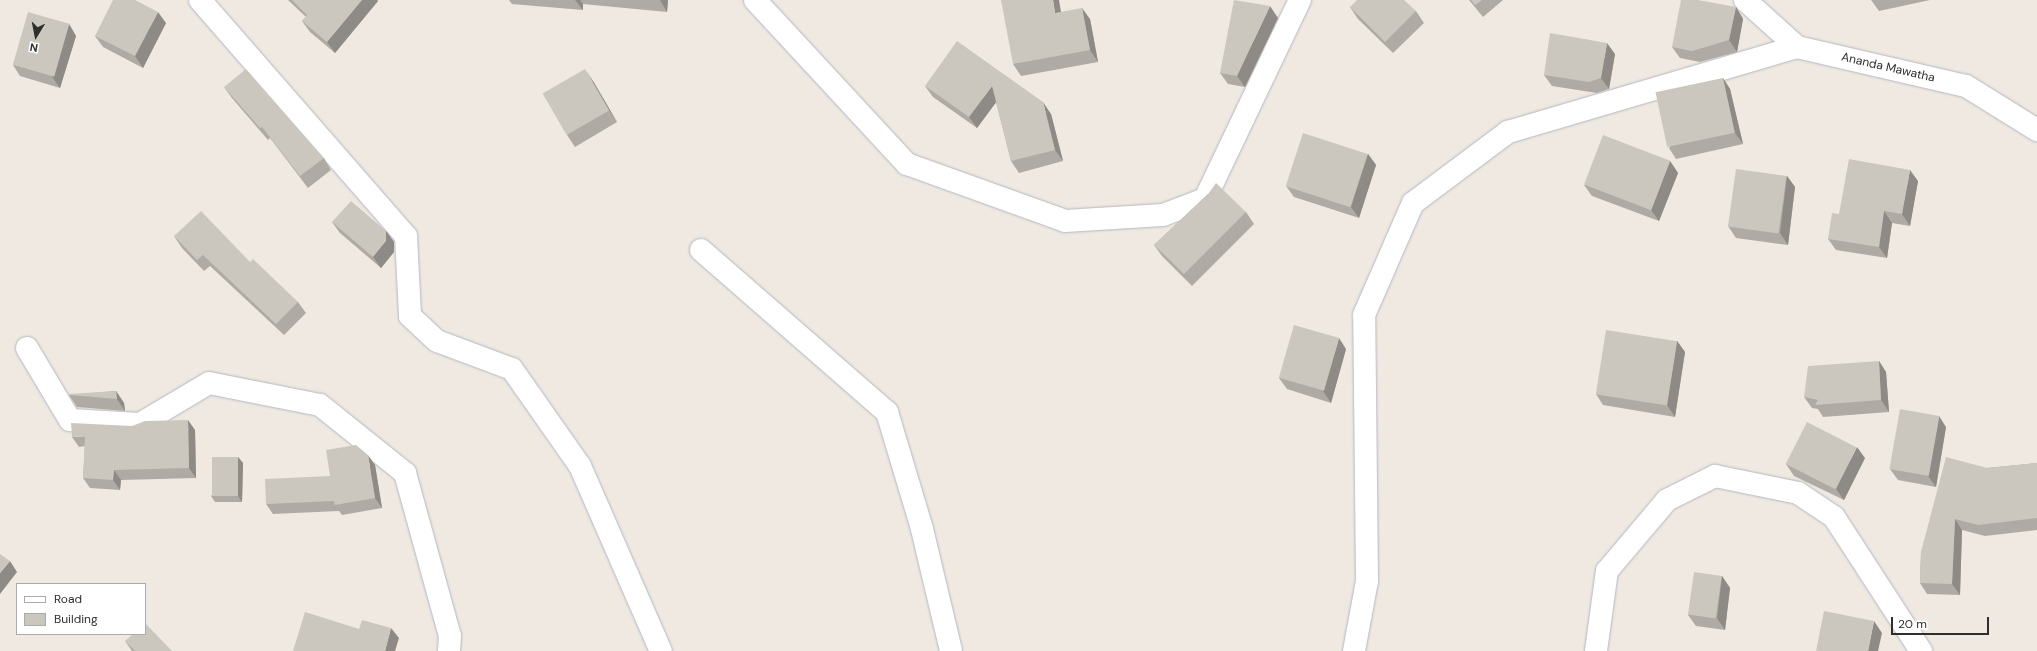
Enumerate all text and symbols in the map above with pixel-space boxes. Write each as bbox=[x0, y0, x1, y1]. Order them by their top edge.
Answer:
north arrow bbox=[16, 16, 56, 56]
text: N bbox=[29, 40, 39, 55]
street label: Ananda Mawatha bbox=[1840, 50, 1936, 86]
legend bbox=[16, 583, 146, 635]
text: Road bbox=[54, 591, 82, 607]
scale bar bbox=[1893, 609, 1991, 635]
text: Building bbox=[54, 611, 98, 627]
text: 20 m bbox=[1898, 616, 1927, 632]

